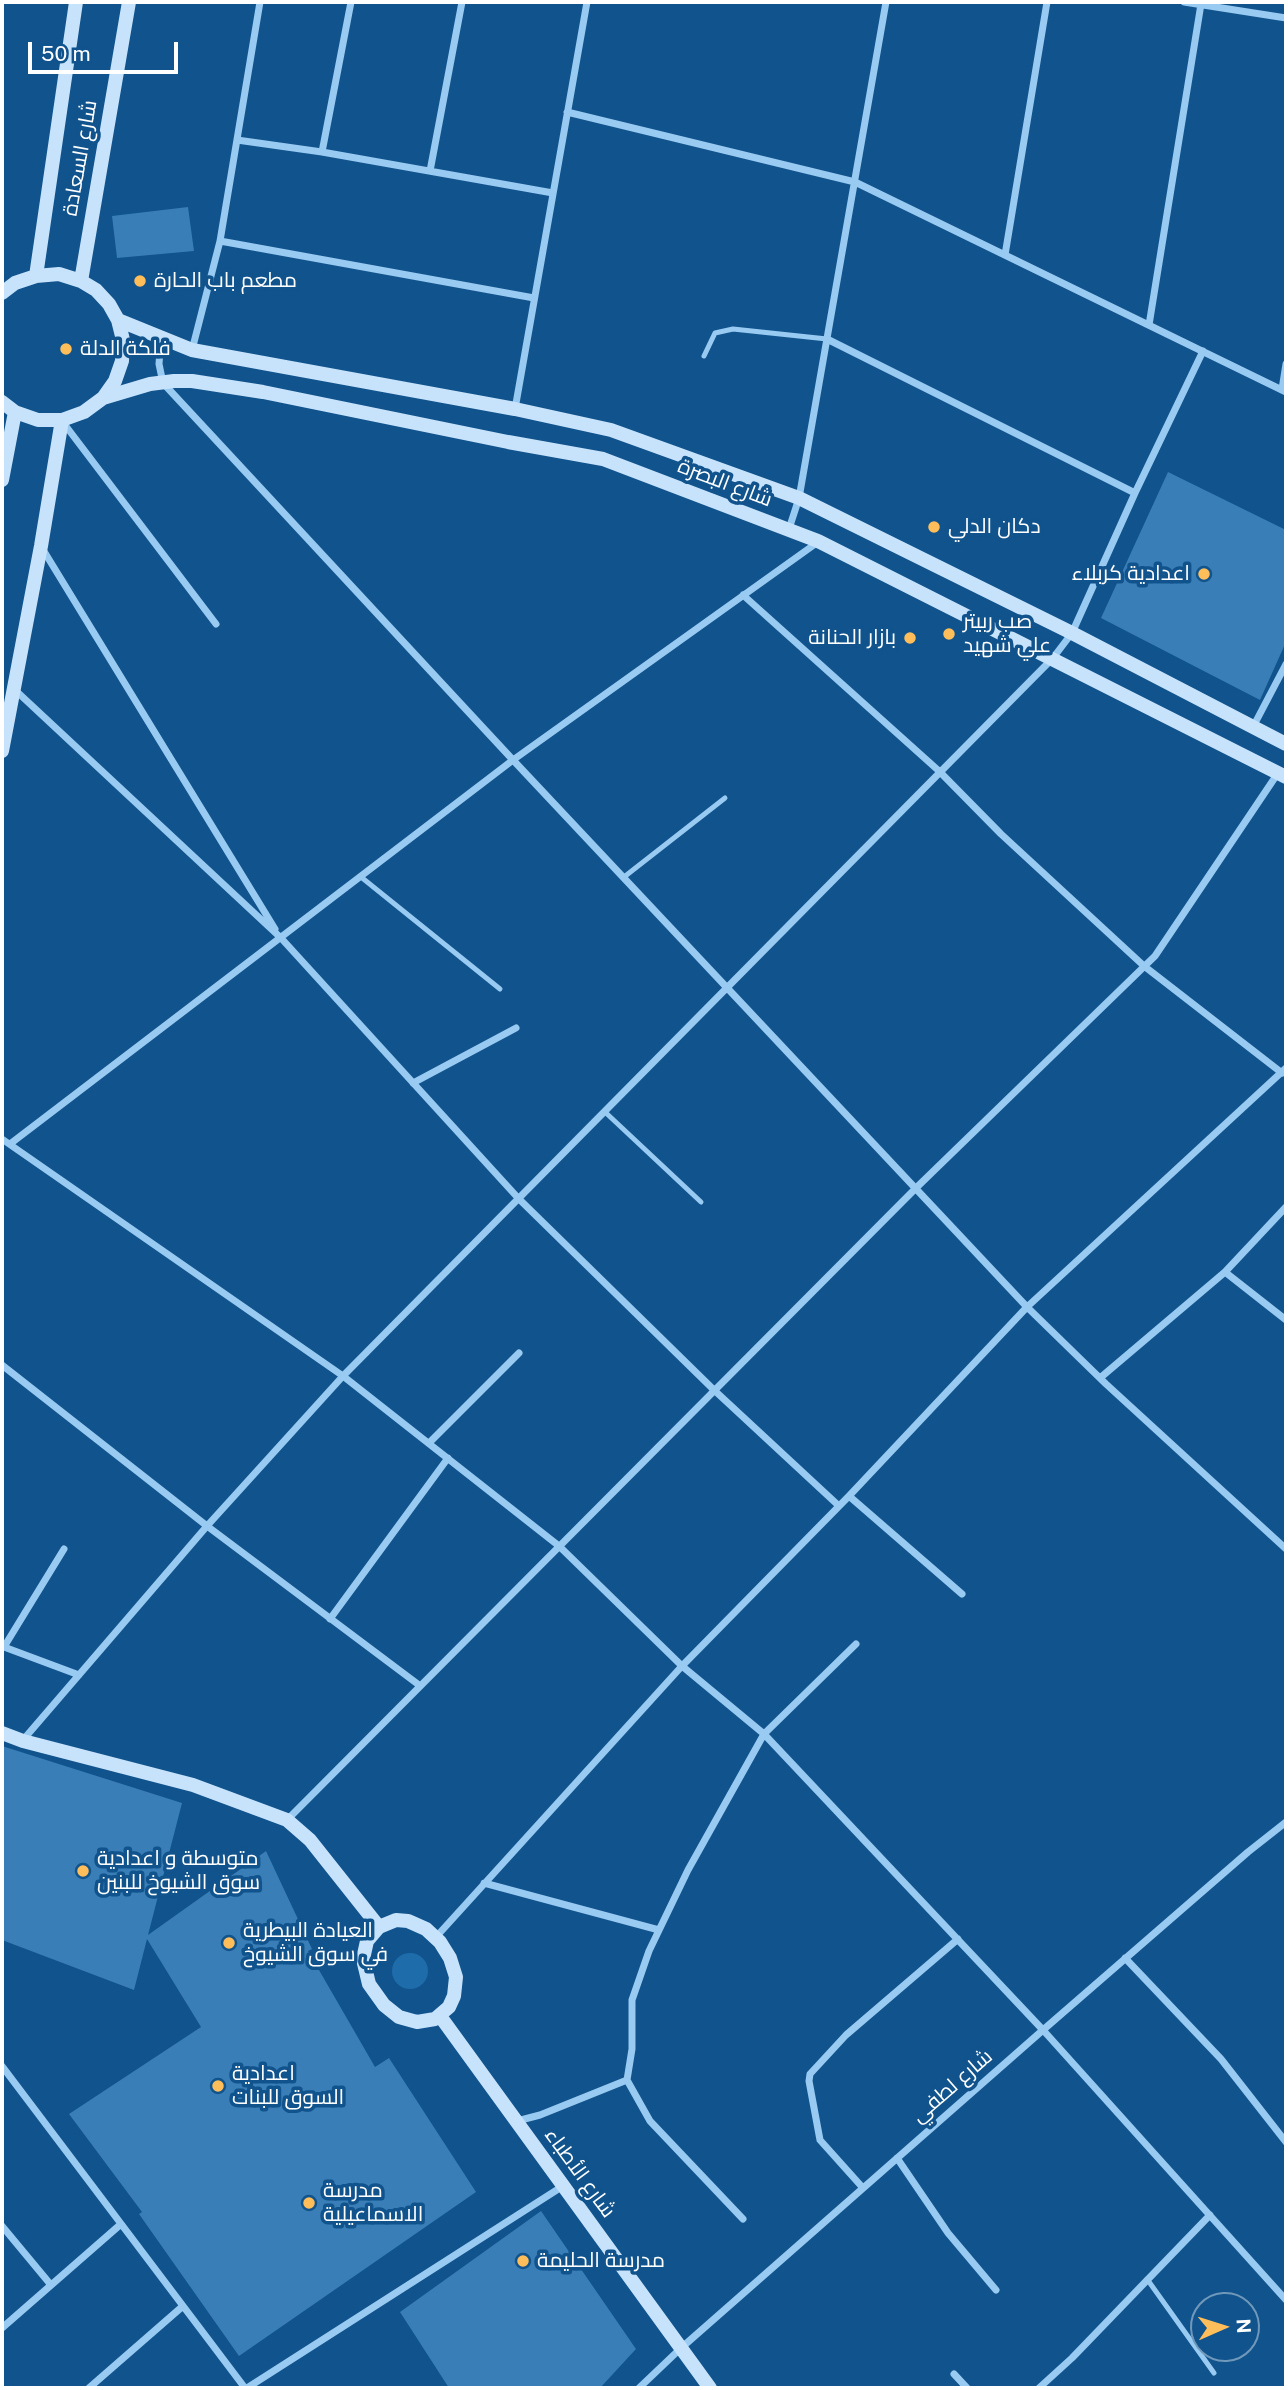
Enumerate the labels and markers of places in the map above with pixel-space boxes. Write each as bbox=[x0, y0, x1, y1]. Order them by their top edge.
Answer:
place label: مطعم باب الحارة bbox=[154, 268, 297, 294]
marker: مطعم باب الحارة bbox=[132, 273, 148, 289]
place label: فلكة الدلة bbox=[80, 336, 171, 362]
marker: فلكة الدلة bbox=[58, 341, 74, 357]
place label: دكان الدلي bbox=[948, 514, 1041, 540]
marker: دكان الدلي bbox=[926, 519, 942, 535]
place label: اعدادية كربلاء bbox=[1071, 561, 1190, 587]
marker: اعدادية كربلاء bbox=[1196, 566, 1212, 582]
place label: صب ربيتر علي شهيد bbox=[963, 609, 1051, 659]
place label: بازار الحنانة bbox=[808, 625, 896, 651]
marker: صب ربيتر علي شهيد bbox=[941, 626, 957, 642]
marker: بازار الحنانة bbox=[902, 630, 918, 646]
place label: متوسطة و اعدادية سوق الشيوخ للبنين bbox=[97, 1846, 260, 1896]
marker: متوسطة و اعدادية سوق الشيوخ للبنين bbox=[75, 1863, 91, 1879]
place label: العيادة البيطرية في سوق الشيوخ bbox=[243, 1918, 388, 1968]
marker: العيادة البيطرية في سوق الشيوخ bbox=[221, 1935, 237, 1951]
place label: اعدادية السوق للبنات bbox=[232, 2061, 344, 2111]
marker: اعدادية السوق للبنات bbox=[210, 2078, 226, 2094]
place label: مدرسة الاسماعيلية bbox=[323, 2178, 423, 2228]
marker: مدرسة الاسماعيلية bbox=[301, 2195, 317, 2211]
place label: مدرسة الحليمة bbox=[537, 2248, 665, 2274]
marker: مدرسة الحليمة bbox=[515, 2253, 531, 2269]

